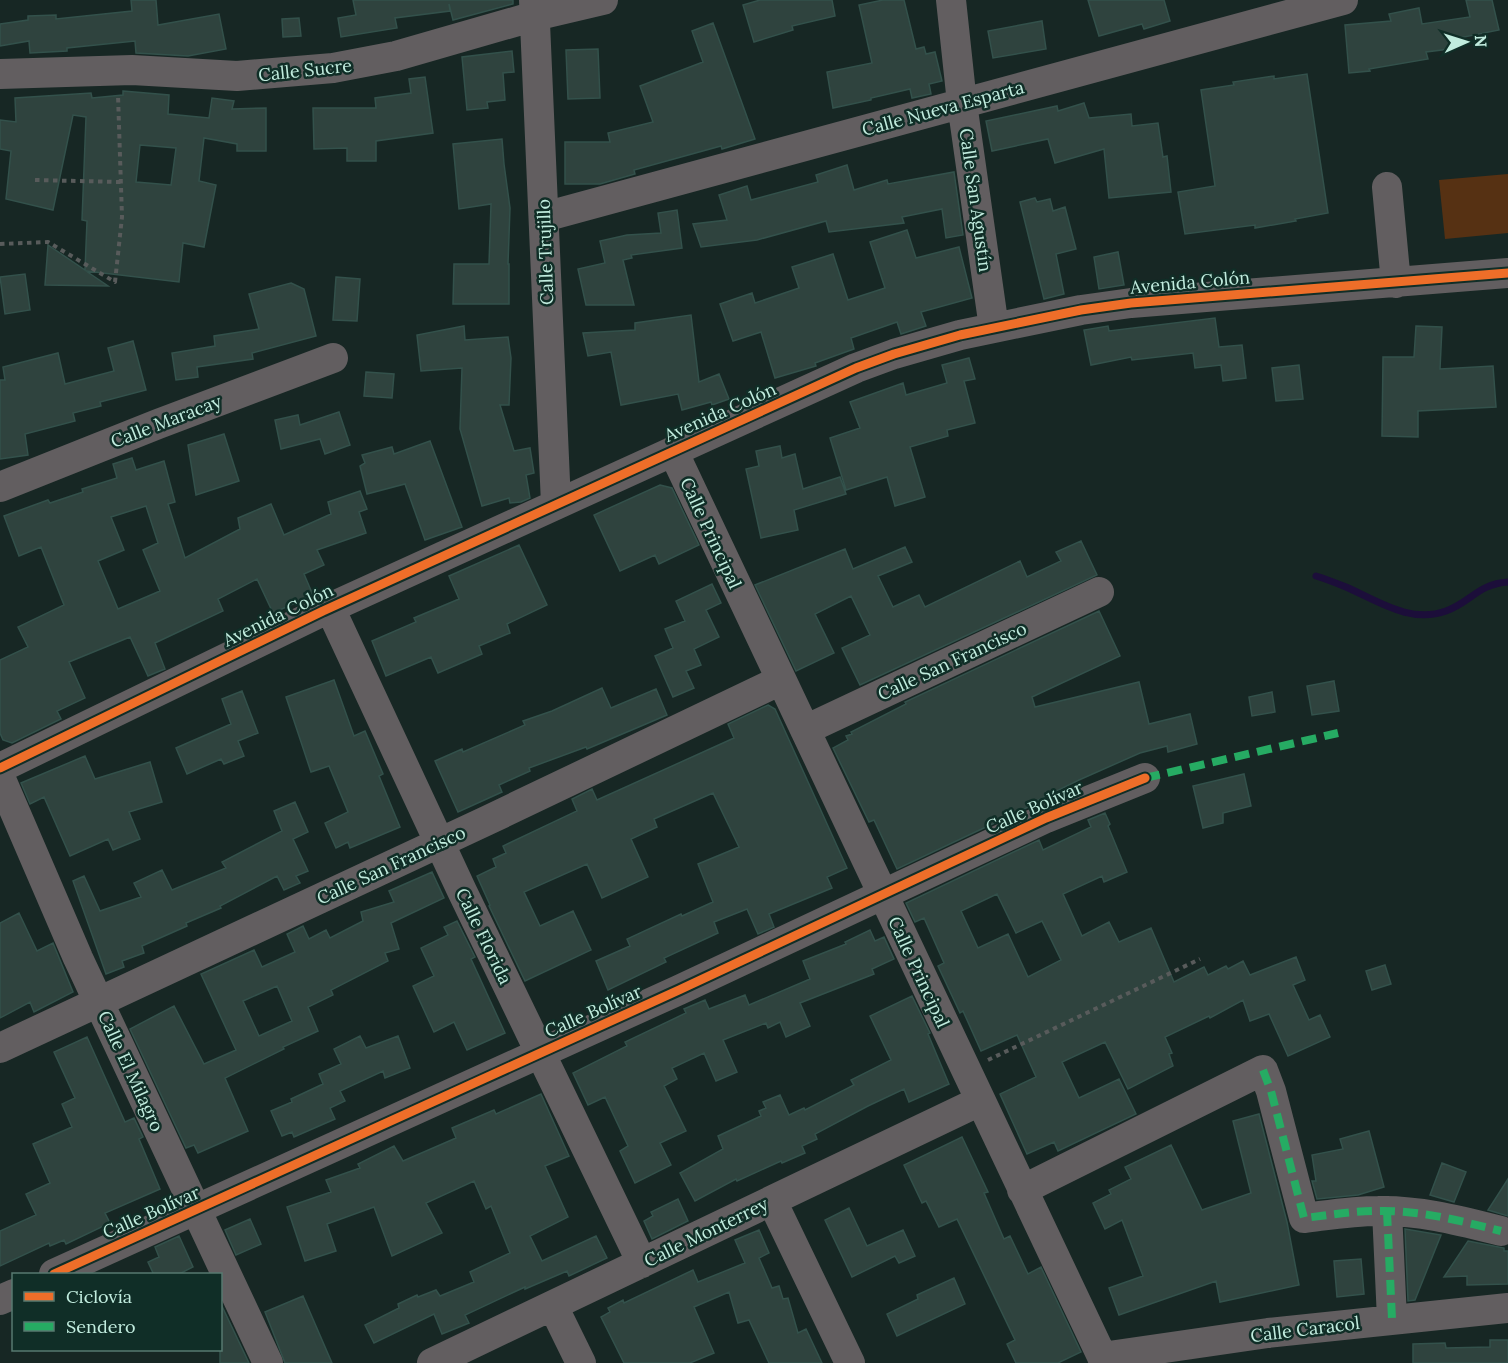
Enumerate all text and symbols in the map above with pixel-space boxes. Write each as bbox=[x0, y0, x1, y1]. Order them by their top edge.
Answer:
north arrow bbox=[1436, 12, 1496, 72]
text: N bbox=[1471, 35, 1491, 48]
street label: Calle Sucre bbox=[257, 54, 353, 86]
street label: Calle Nueva Esparta bbox=[859, 75, 1027, 141]
street label: Calle San Agustín bbox=[955, 127, 997, 273]
street label: Calle Trujillo bbox=[532, 199, 558, 305]
street label: Avenida Colón bbox=[1128, 265, 1251, 299]
street label: Avenida Colón bbox=[660, 377, 780, 447]
street label: Calle Maracay bbox=[107, 389, 225, 453]
street label: Calle Principal bbox=[675, 474, 747, 593]
street label: Avenida Colón bbox=[218, 578, 337, 652]
street label: Calle San Francisco bbox=[874, 616, 1030, 706]
street label: Calle Bolívar bbox=[982, 775, 1086, 839]
street label: Calle San Francisco bbox=[313, 820, 469, 910]
street label: Calle Florida bbox=[451, 884, 517, 988]
street label: Calle Principal bbox=[883, 913, 955, 1032]
street label: Calle Bolívar bbox=[541, 979, 645, 1043]
street label: Calle El Milagro bbox=[93, 1007, 169, 1135]
street label: Calle Bolívar bbox=[99, 1180, 203, 1244]
street label: Calle Monterrey bbox=[640, 1192, 772, 1272]
legend bbox=[12, 1273, 222, 1351]
text: Ciclovía bbox=[66, 1285, 132, 1308]
street label: Calle Caracol bbox=[1249, 1311, 1361, 1347]
text: Sendero bbox=[66, 1315, 136, 1338]

